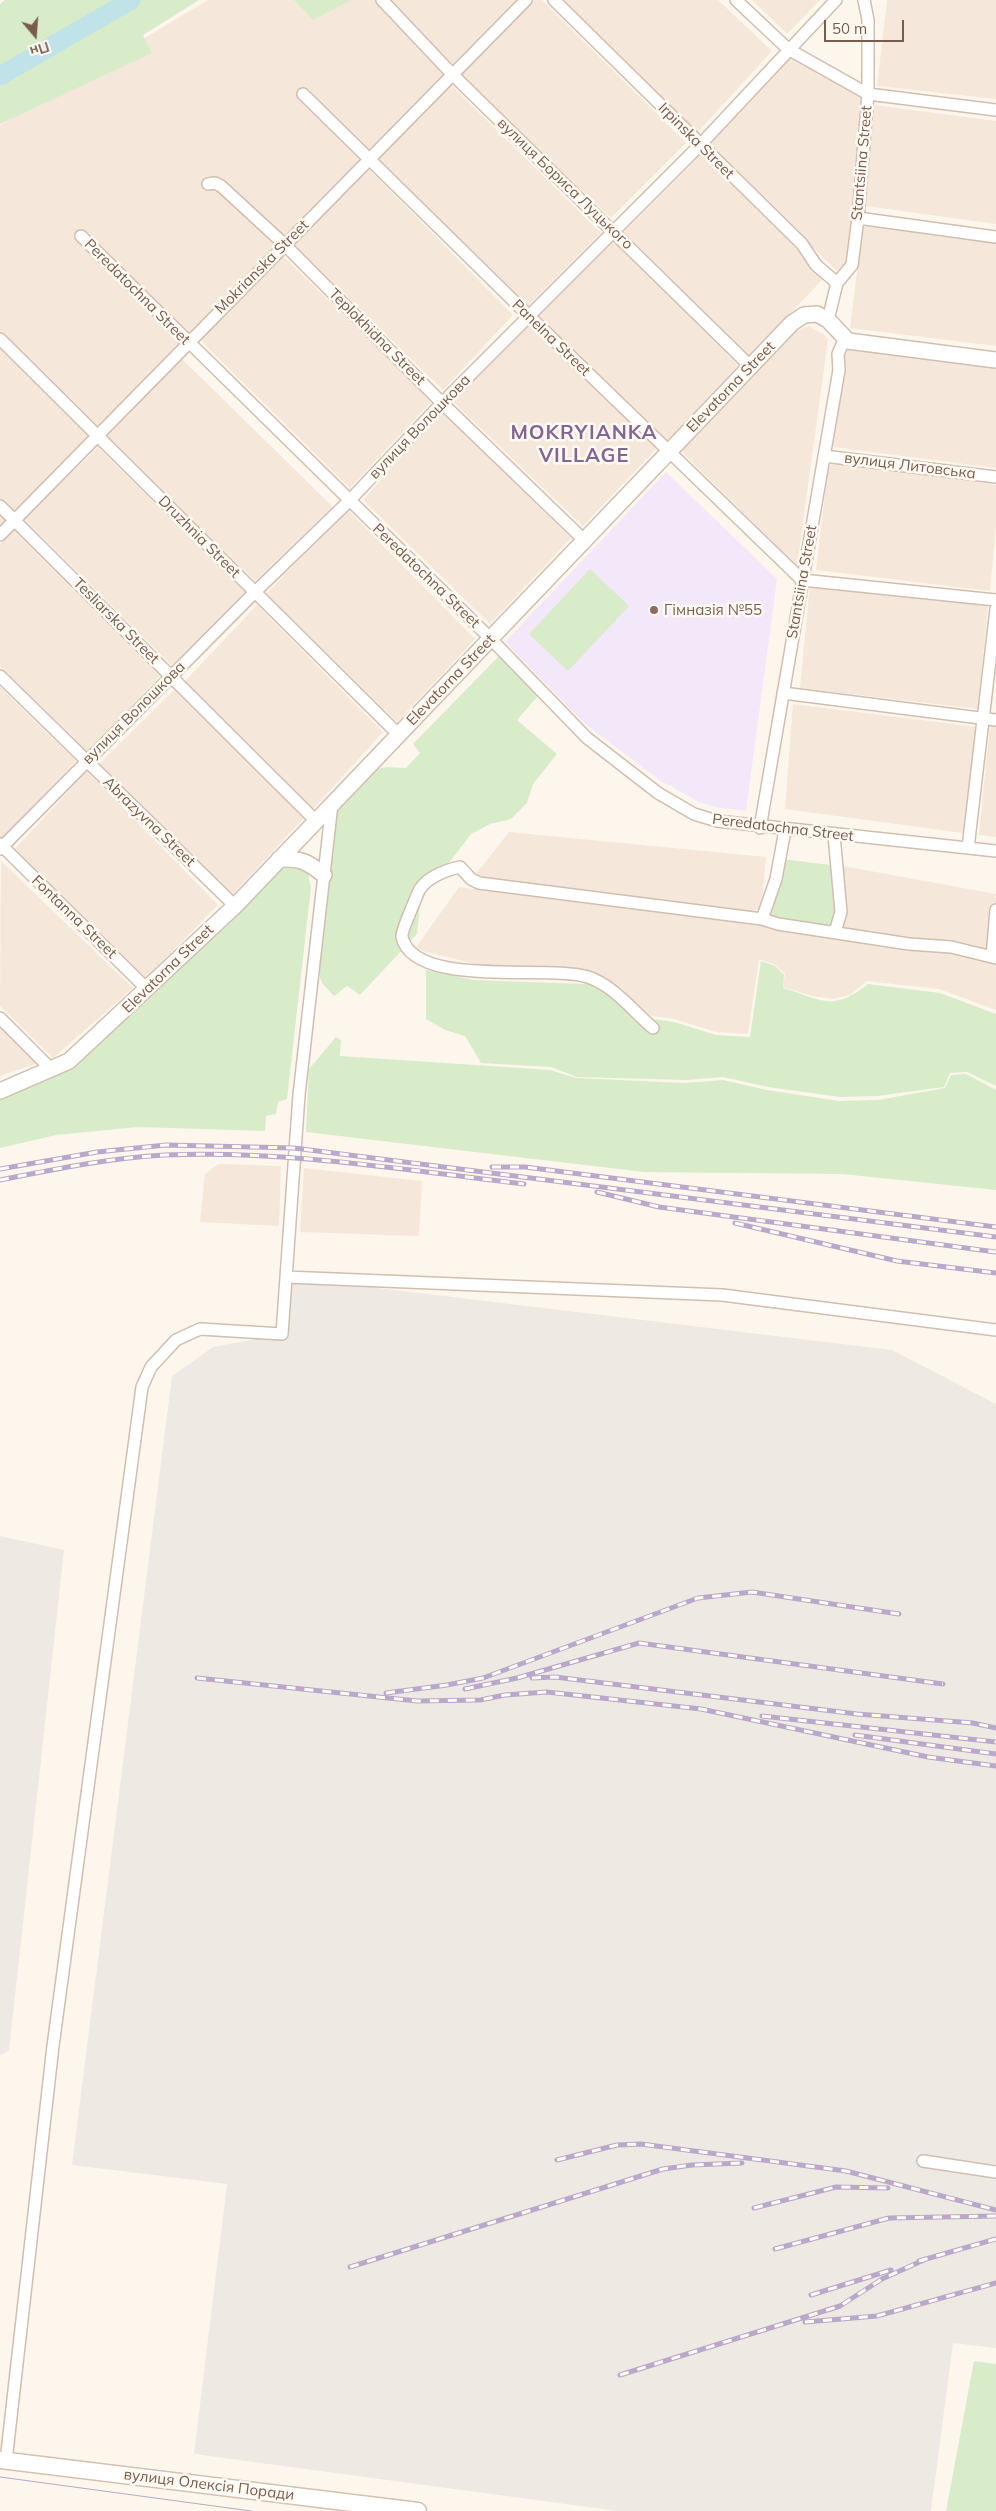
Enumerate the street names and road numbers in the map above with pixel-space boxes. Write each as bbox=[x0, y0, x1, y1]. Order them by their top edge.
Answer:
street label: Irpinska Street bbox=[654, 99, 738, 183]
street label: Stantsiina Street bbox=[848, 105, 876, 221]
street label: вулиця Бориса Луцького bbox=[493, 114, 637, 254]
street label: Mokrianska Street bbox=[211, 216, 313, 318]
street label: Peredatochna Street bbox=[80, 235, 194, 349]
street label: Teplokhidna Street bbox=[325, 285, 429, 389]
street label: Panelna Street bbox=[508, 296, 594, 380]
street label: Elevatorna Street bbox=[683, 338, 779, 436]
street label: вулиця Волошкова bbox=[366, 371, 474, 483]
street label: вулиця Литовська bbox=[843, 449, 977, 483]
street label: Druzhnia Street bbox=[154, 492, 244, 582]
street label: Peredatochna Street bbox=[369, 520, 483, 632]
street label: Stantsiina Street bbox=[783, 524, 821, 640]
street label: Tesliarska Street bbox=[69, 574, 163, 668]
street label: Elevatorna Street bbox=[403, 631, 499, 729]
street label: вулиця Волошкова bbox=[79, 658, 189, 768]
street label: Abrazyvna Street bbox=[99, 773, 199, 871]
street label: Peredatochna Street bbox=[711, 810, 855, 846]
street label: Fontanna Street bbox=[28, 872, 120, 962]
street label: Elevatorna Street bbox=[119, 921, 217, 1017]
street label: вулиця Олексія Поради bbox=[123, 2466, 295, 2504]

